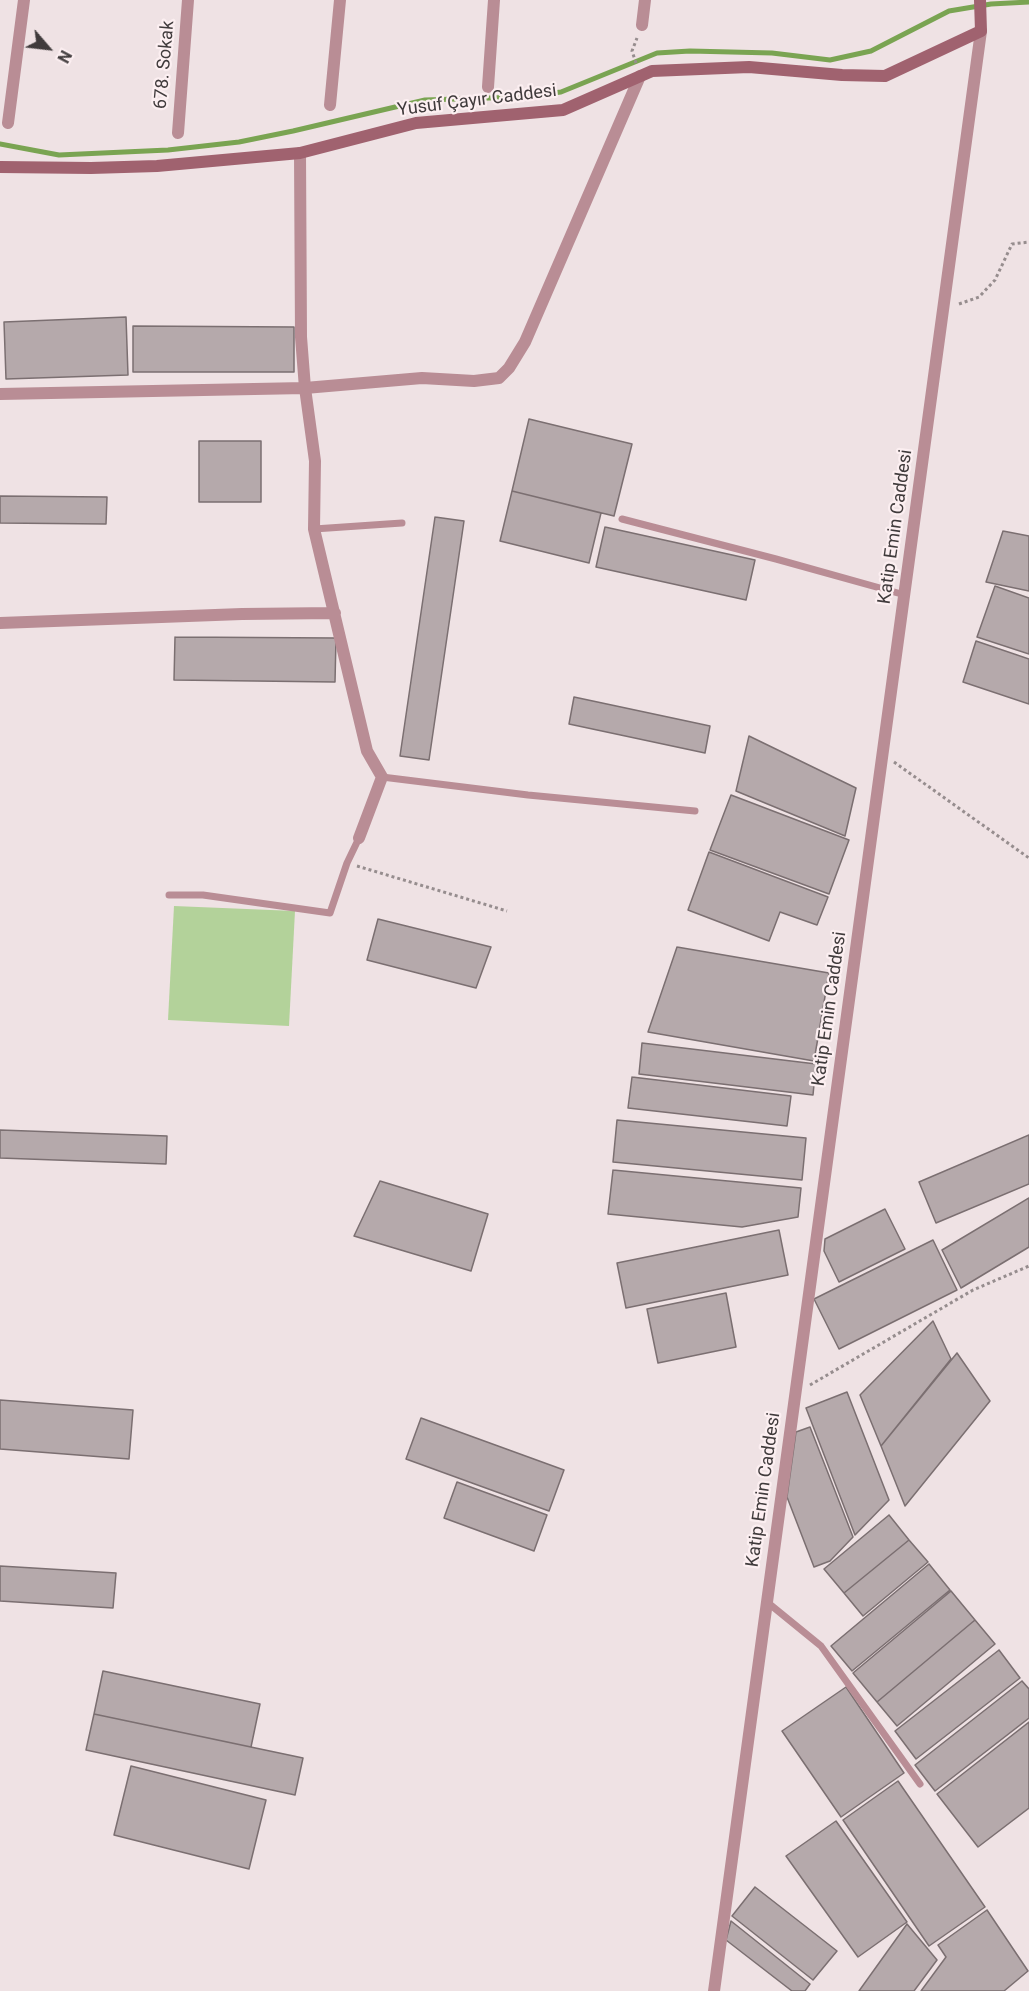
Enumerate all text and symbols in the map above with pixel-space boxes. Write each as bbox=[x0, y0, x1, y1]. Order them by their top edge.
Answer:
north arrow bbox=[18, 18, 78, 78]
street label: 678. Sokak bbox=[150, 20, 180, 110]
text: N bbox=[53, 47, 75, 66]
street label: Yusuf Çayır Caddesi bbox=[396, 81, 558, 121]
street label: Katip Emin Caddesi bbox=[874, 448, 918, 606]
street label: Katip Emin Caddesi bbox=[808, 930, 852, 1088]
street label: Katip Emin Caddesi bbox=[742, 1411, 786, 1569]

